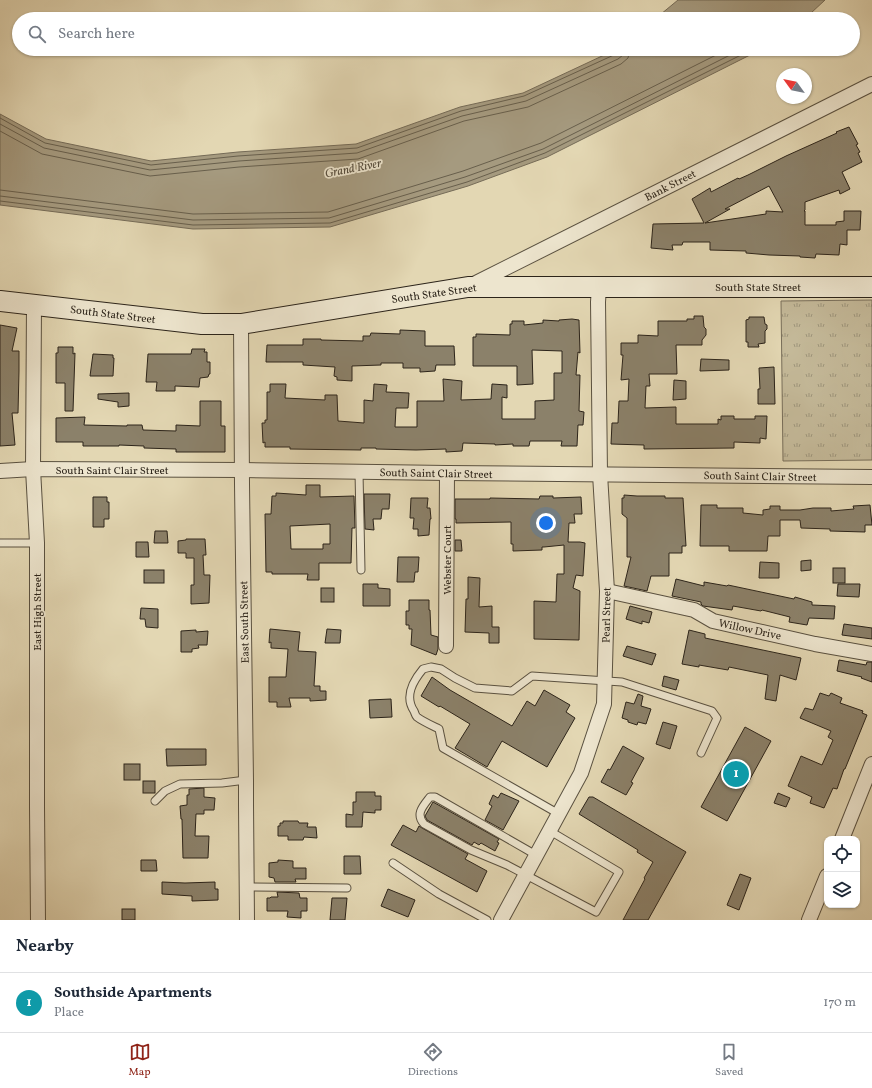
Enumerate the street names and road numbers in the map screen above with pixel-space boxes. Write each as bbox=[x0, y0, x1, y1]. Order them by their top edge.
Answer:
street label: Bank Street bbox=[642, 167, 699, 206]
street label: South State Street bbox=[391, 281, 478, 308]
street label: South State Street bbox=[715, 281, 801, 296]
street label: South State Street bbox=[69, 303, 157, 328]
street label: South Saint Clair Street bbox=[55, 464, 169, 479]
street label: South Saint Clair Street bbox=[379, 466, 493, 483]
street label: South Saint Clair Street bbox=[703, 469, 817, 486]
street label: Webster Court bbox=[441, 525, 456, 595]
street label: East High Street bbox=[31, 573, 46, 651]
street label: East South Street bbox=[237, 580, 254, 663]
street label: Pearl Street bbox=[600, 587, 615, 643]
street label: Willow Drive bbox=[717, 617, 782, 644]

